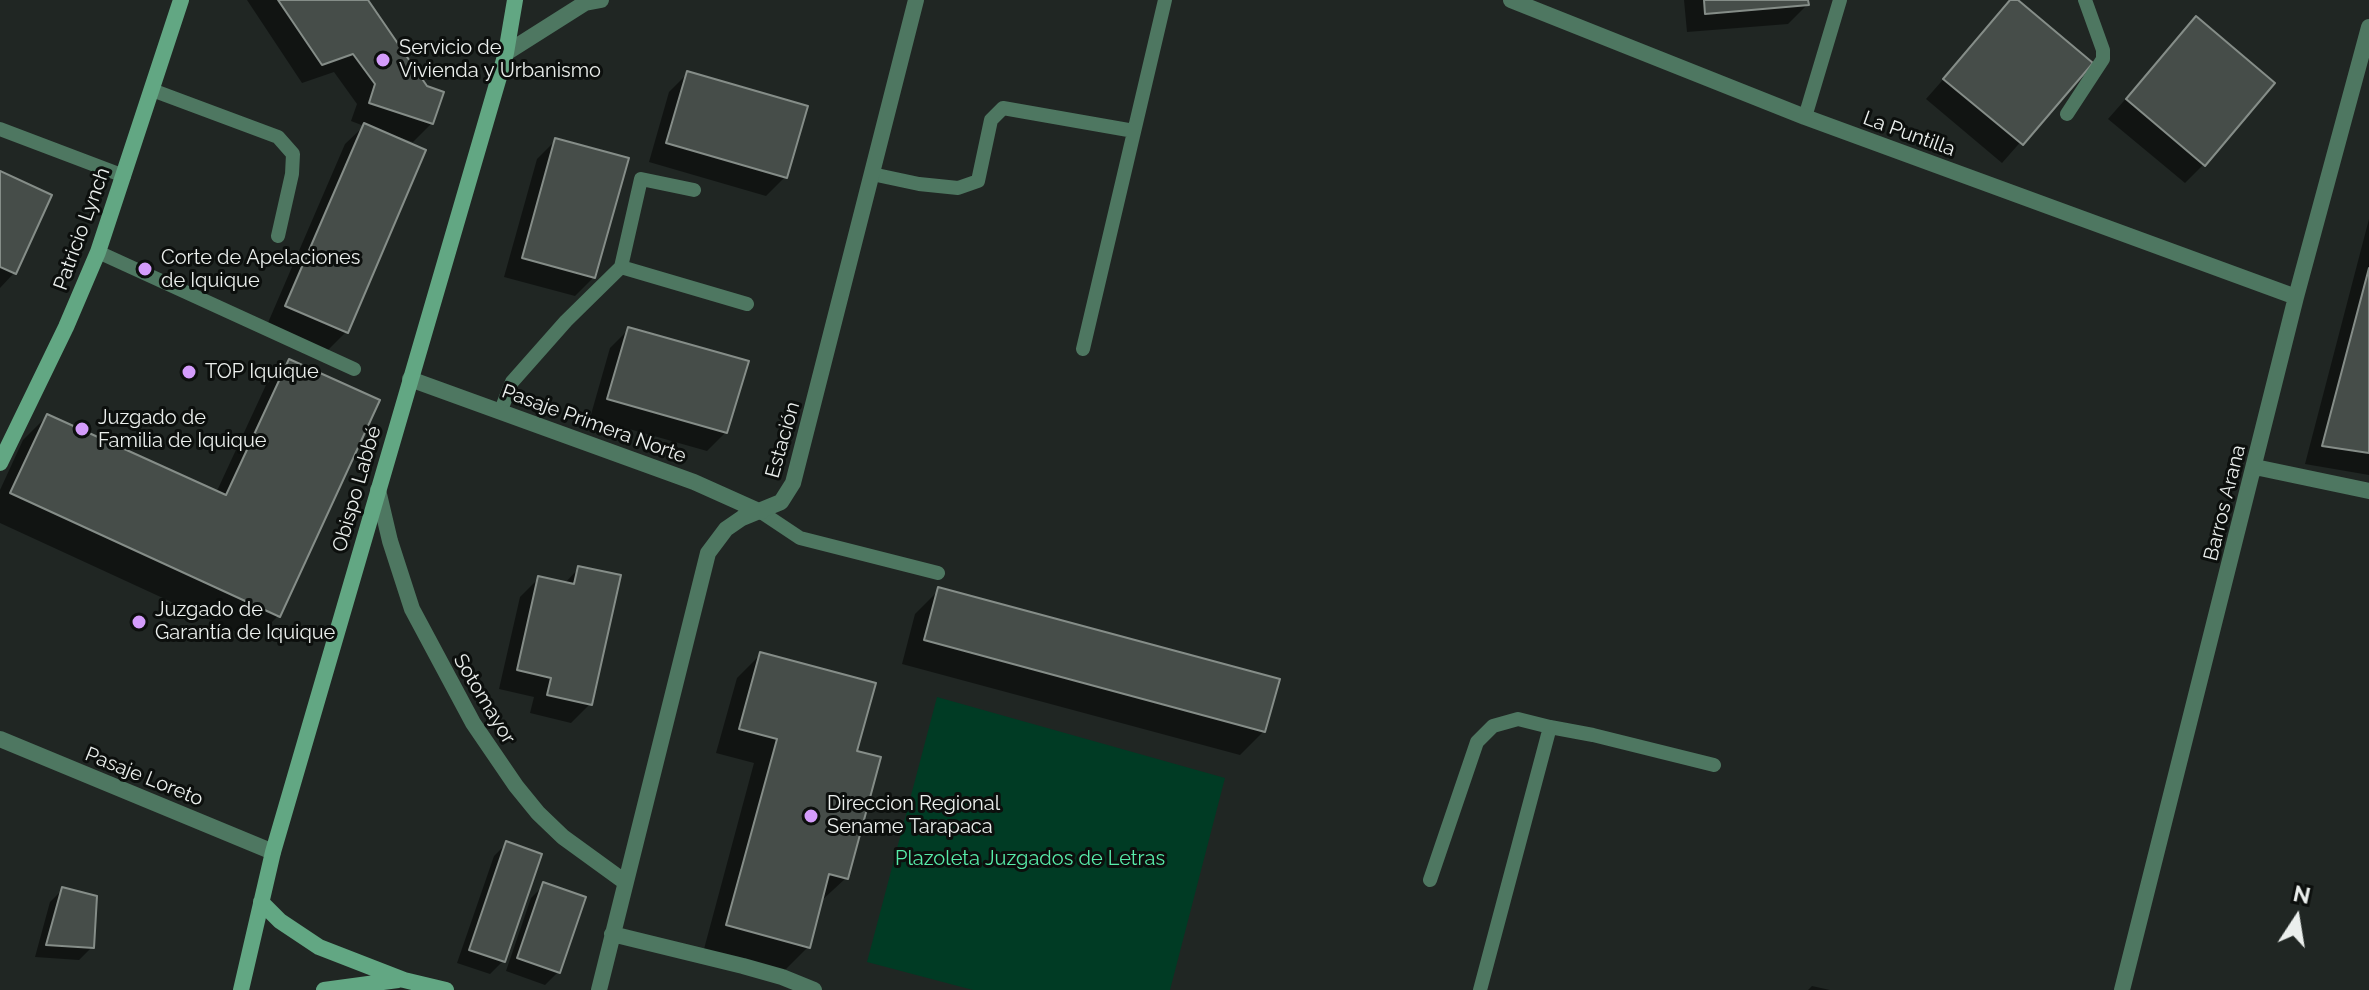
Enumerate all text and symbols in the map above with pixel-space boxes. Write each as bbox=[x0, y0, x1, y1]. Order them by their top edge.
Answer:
place label: Servicio de Vivienda y Urbanismo bbox=[399, 36, 601, 83]
marker: Servicio de Vivienda y Urbanismo bbox=[374, 51, 392, 69]
street label: La Puntilla bbox=[1860, 106, 1958, 162]
street label: Patricio Lynch bbox=[49, 164, 115, 294]
place label: Corte de Apelaciones de Iquique bbox=[161, 246, 361, 293]
marker: Corte de Apelaciones de Iquique bbox=[136, 260, 154, 278]
place label: TOP Iquique bbox=[205, 360, 319, 384]
marker: TOP Iquique bbox=[180, 363, 198, 381]
street label: Pasaje Primera Norte bbox=[499, 379, 689, 469]
street label: Estación bbox=[761, 399, 805, 481]
place label: Juzgado de Familia de Iquique bbox=[98, 406, 267, 453]
marker: Juzgado de Familia de Iquique bbox=[73, 420, 91, 438]
street label: Obispo Labbé bbox=[328, 423, 386, 555]
street label: Barros Arana bbox=[2199, 443, 2251, 563]
place label: Juzgado de Garantía de Iquique bbox=[155, 598, 335, 645]
marker: Juzgado de Garantía de Iquique bbox=[130, 613, 148, 631]
street label: Sotomayor bbox=[448, 650, 520, 748]
street label: Pasaje Loreto bbox=[81, 742, 207, 812]
place label: Direccion Regional Sename Tarapaca bbox=[827, 792, 1000, 839]
marker: Direccion Regional Sename Tarapaca bbox=[802, 807, 820, 825]
park label: Plazoleta Juzgados de Letras bbox=[895, 847, 1165, 871]
north arrow bbox=[2257, 878, 2337, 958]
text: N bbox=[2291, 880, 2313, 909]

